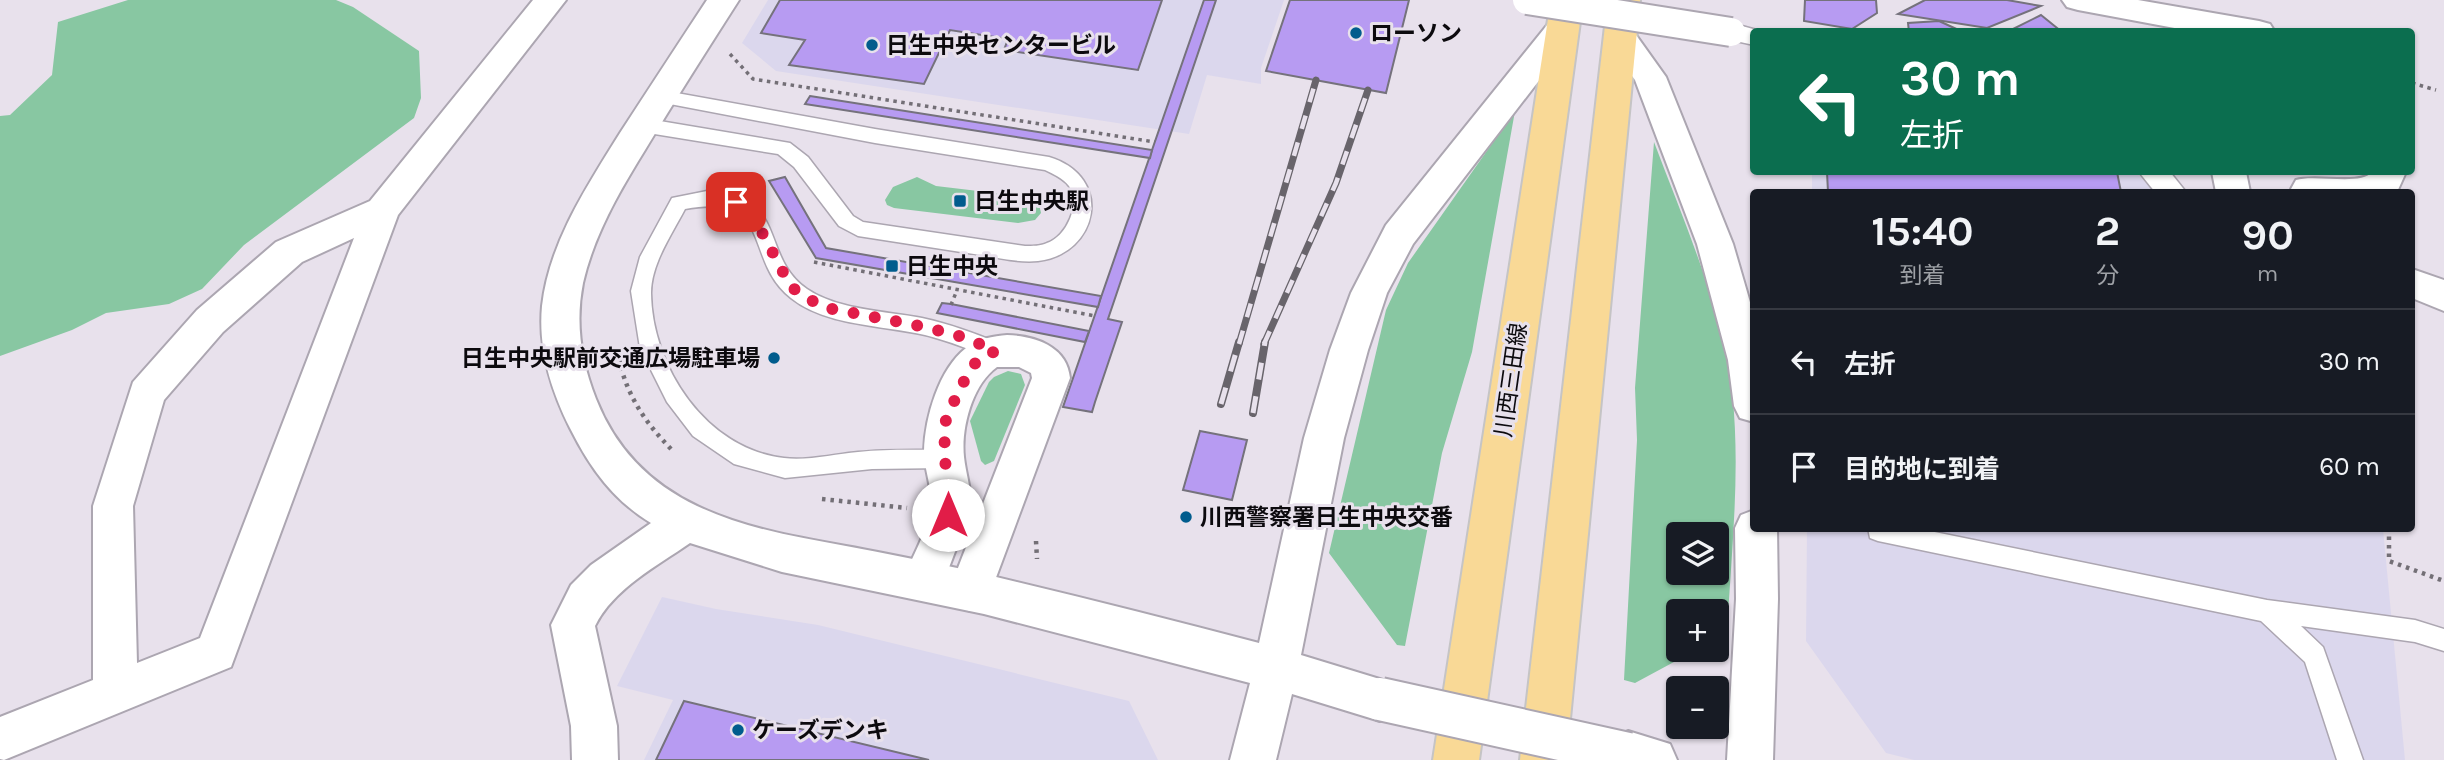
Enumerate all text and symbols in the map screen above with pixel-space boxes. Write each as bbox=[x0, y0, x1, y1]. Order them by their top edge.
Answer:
place label: ローソン bbox=[1370, 20, 1462, 47]
marker: ローソン bbox=[1348, 25, 1364, 41]
place label: 日生中央センタービル bbox=[886, 32, 1116, 59]
marker: 日生中央センタービル bbox=[864, 37, 880, 53]
text: 30 m bbox=[1900, 50, 2020, 107]
icon: left bbox=[1785, 56, 1876, 147]
text: 左折 bbox=[1900, 117, 1964, 154]
pin bbox=[706, 172, 766, 232]
icon: arrive bbox=[717, 183, 755, 221]
place label: 日生中央駅 bbox=[974, 188, 1089, 215]
marker: 日生中央駅 bbox=[952, 193, 968, 209]
text: 15:40 bbox=[1871, 206, 1974, 256]
text: 2 bbox=[2095, 206, 2120, 256]
text: 90 bbox=[2242, 210, 2294, 260]
place label: 日生中央 bbox=[906, 253, 998, 280]
marker: 日生中央 bbox=[884, 258, 900, 274]
text: m bbox=[2257, 260, 2278, 287]
text: 到着 bbox=[1899, 262, 1945, 289]
text: 分 bbox=[2096, 262, 2119, 289]
street label: 川西三田線 bbox=[1490, 321, 1532, 439]
icon: left bbox=[1785, 343, 1823, 381]
place label: 日生中央駅前交通広場駐車場 bbox=[461, 345, 760, 372]
text: 30 m bbox=[2319, 346, 2380, 377]
text: 左折 bbox=[1844, 349, 1896, 380]
marker: 日生中央駅前交通広場駐車場 bbox=[766, 350, 782, 366]
icon: arrive bbox=[1785, 448, 1823, 486]
text: 60 m bbox=[2319, 451, 2380, 482]
text: 目的地に到着 bbox=[1844, 454, 2000, 485]
position arrow bbox=[911, 478, 985, 552]
place label: 川西警察署日生中央交番 bbox=[1200, 504, 1453, 531]
marker: 川西警察署日生中央交番 bbox=[1178, 509, 1194, 525]
map controls bbox=[1666, 522, 1729, 739]
button: layers bbox=[1666, 522, 1729, 585]
button: + bbox=[1666, 599, 1729, 662]
button: − bbox=[1666, 676, 1729, 739]
place label: ケーズデンキ bbox=[752, 717, 889, 744]
marker: ケーズデンキ bbox=[730, 722, 746, 738]

